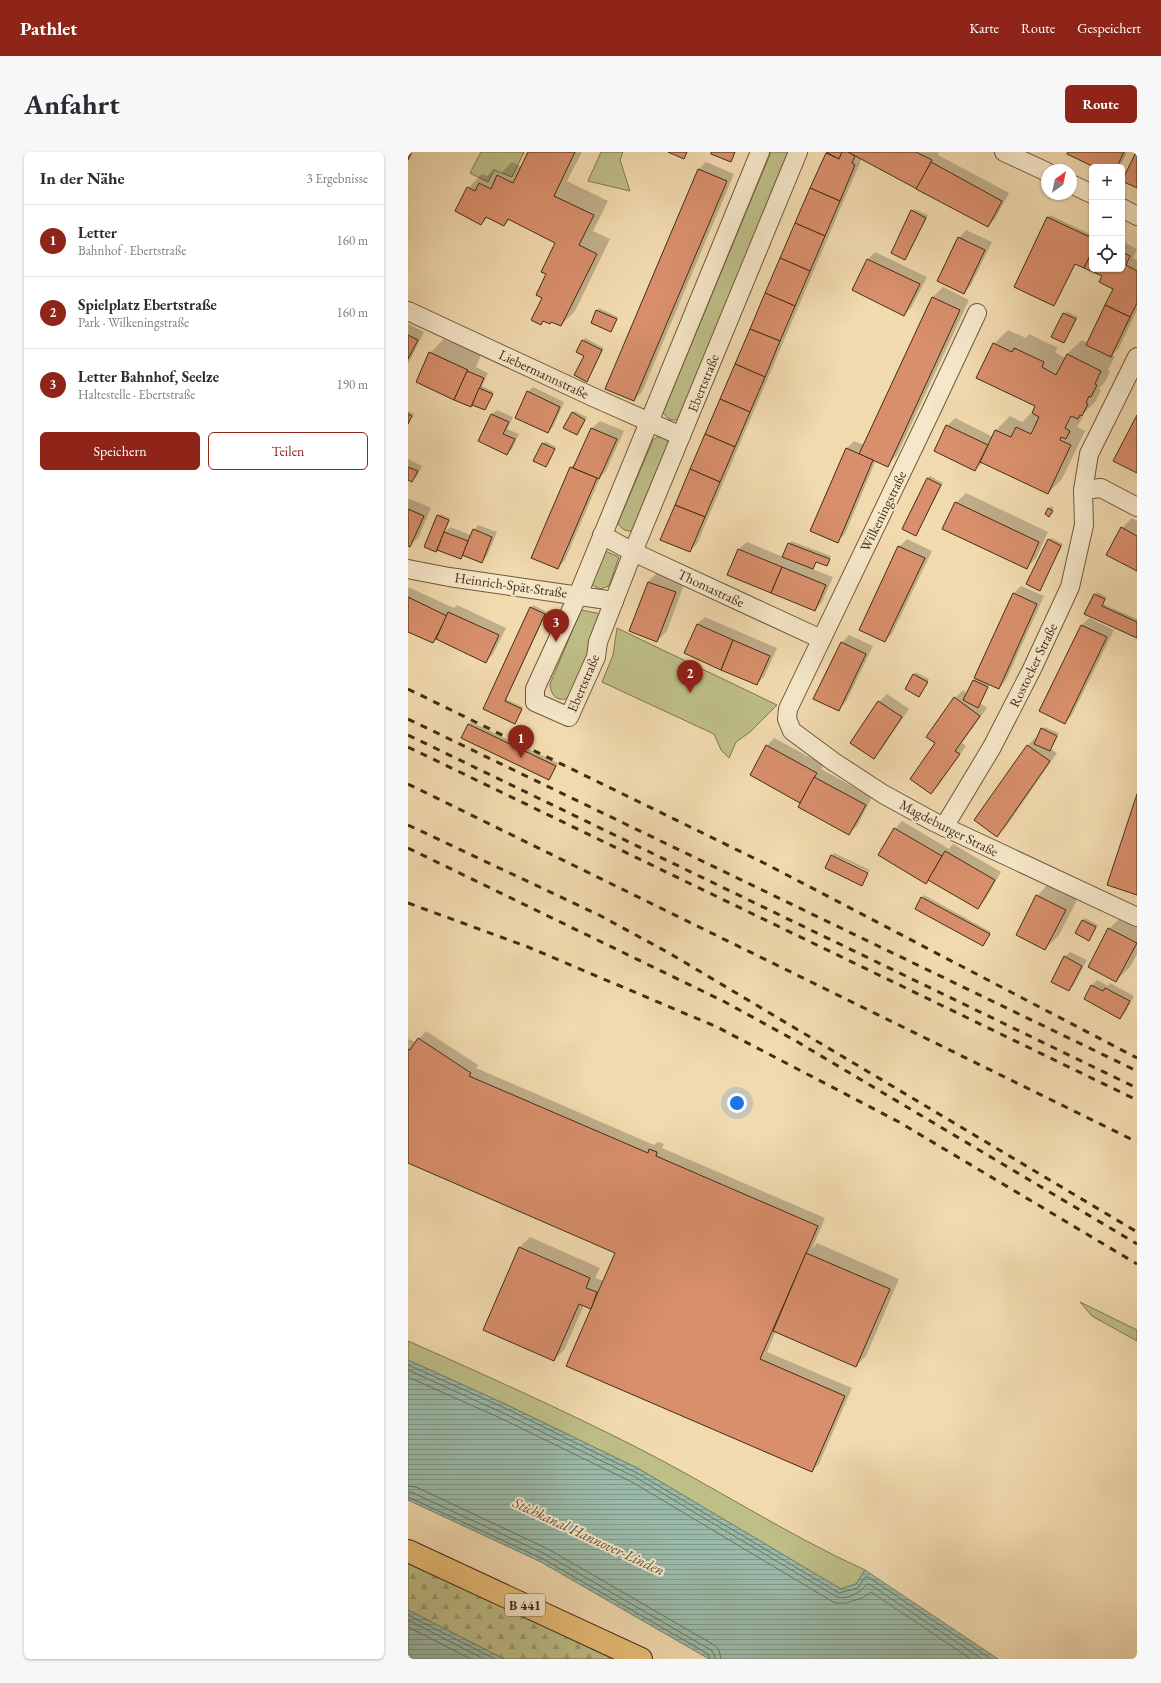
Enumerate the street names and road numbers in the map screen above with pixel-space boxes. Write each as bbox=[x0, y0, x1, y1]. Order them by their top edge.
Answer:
street label: Liebermannstraße bbox=[496, 345, 592, 403]
street label: Ebertstraße bbox=[683, 351, 723, 415]
street label: Wilkeningstraße bbox=[856, 467, 910, 554]
street label: Thomastraße bbox=[675, 565, 748, 612]
street label: Heinrich-Spät-Straße bbox=[454, 568, 569, 602]
street label: Rostocker Straße bbox=[1005, 619, 1061, 710]
street label: Ebertstraße bbox=[563, 651, 603, 715]
street label: Magdeburger Straße bbox=[897, 795, 1002, 861]
road number: B 441 bbox=[505, 1594, 545, 1616]

